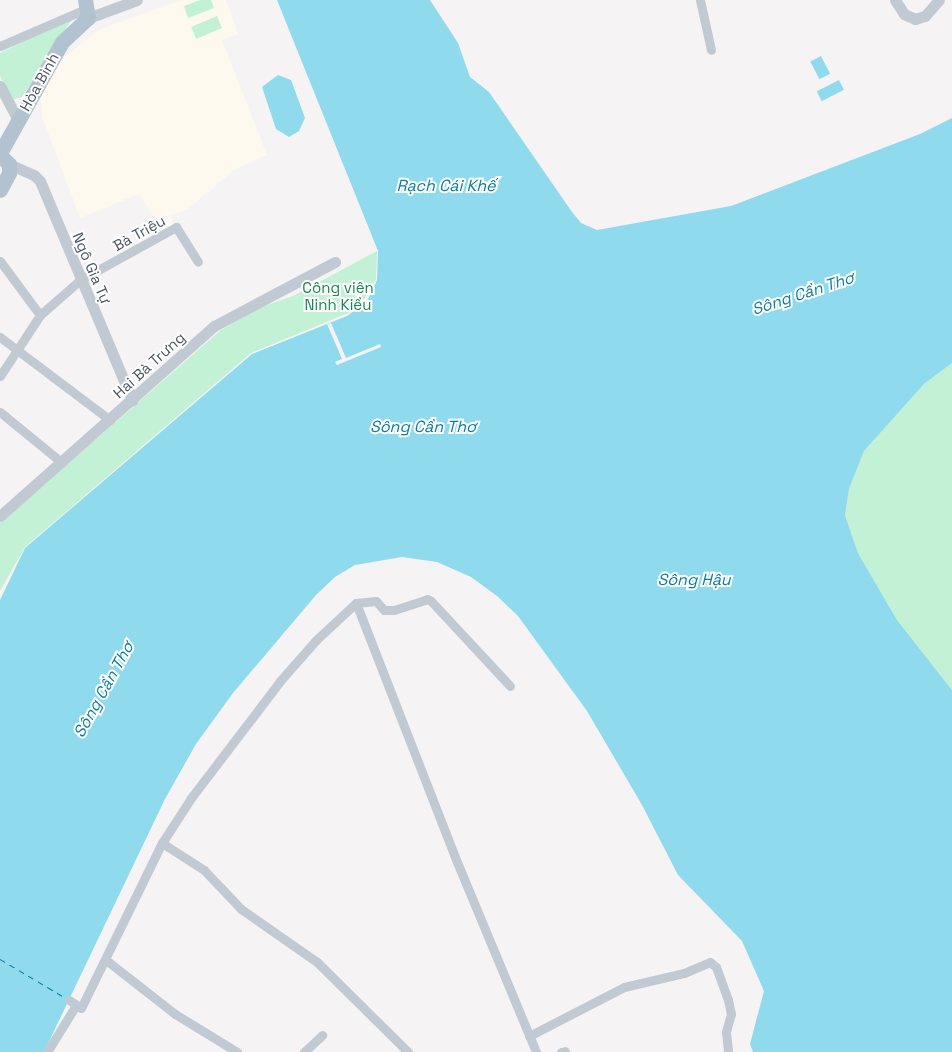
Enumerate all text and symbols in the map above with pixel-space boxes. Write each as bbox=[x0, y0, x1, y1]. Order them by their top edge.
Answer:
street label: Hòa Bình bbox=[16, 50, 62, 114]
water label: Rạch Cái Khế bbox=[396, 176, 496, 196]
street label: Bà Triệu bbox=[110, 211, 168, 255]
street label: Ngô Gia Tự bbox=[69, 229, 115, 307]
water label: Sông Cần Thơ bbox=[749, 268, 857, 320]
park label: Công viên Ninh Kiều bbox=[302, 278, 374, 313]
street label: Hai Bà Trưng bbox=[109, 328, 189, 402]
water label: Sông Cần Thơ bbox=[370, 417, 476, 437]
water label: Sông Hậu bbox=[657, 570, 731, 590]
water label: Sông Cần Thơ bbox=[70, 639, 138, 741]

